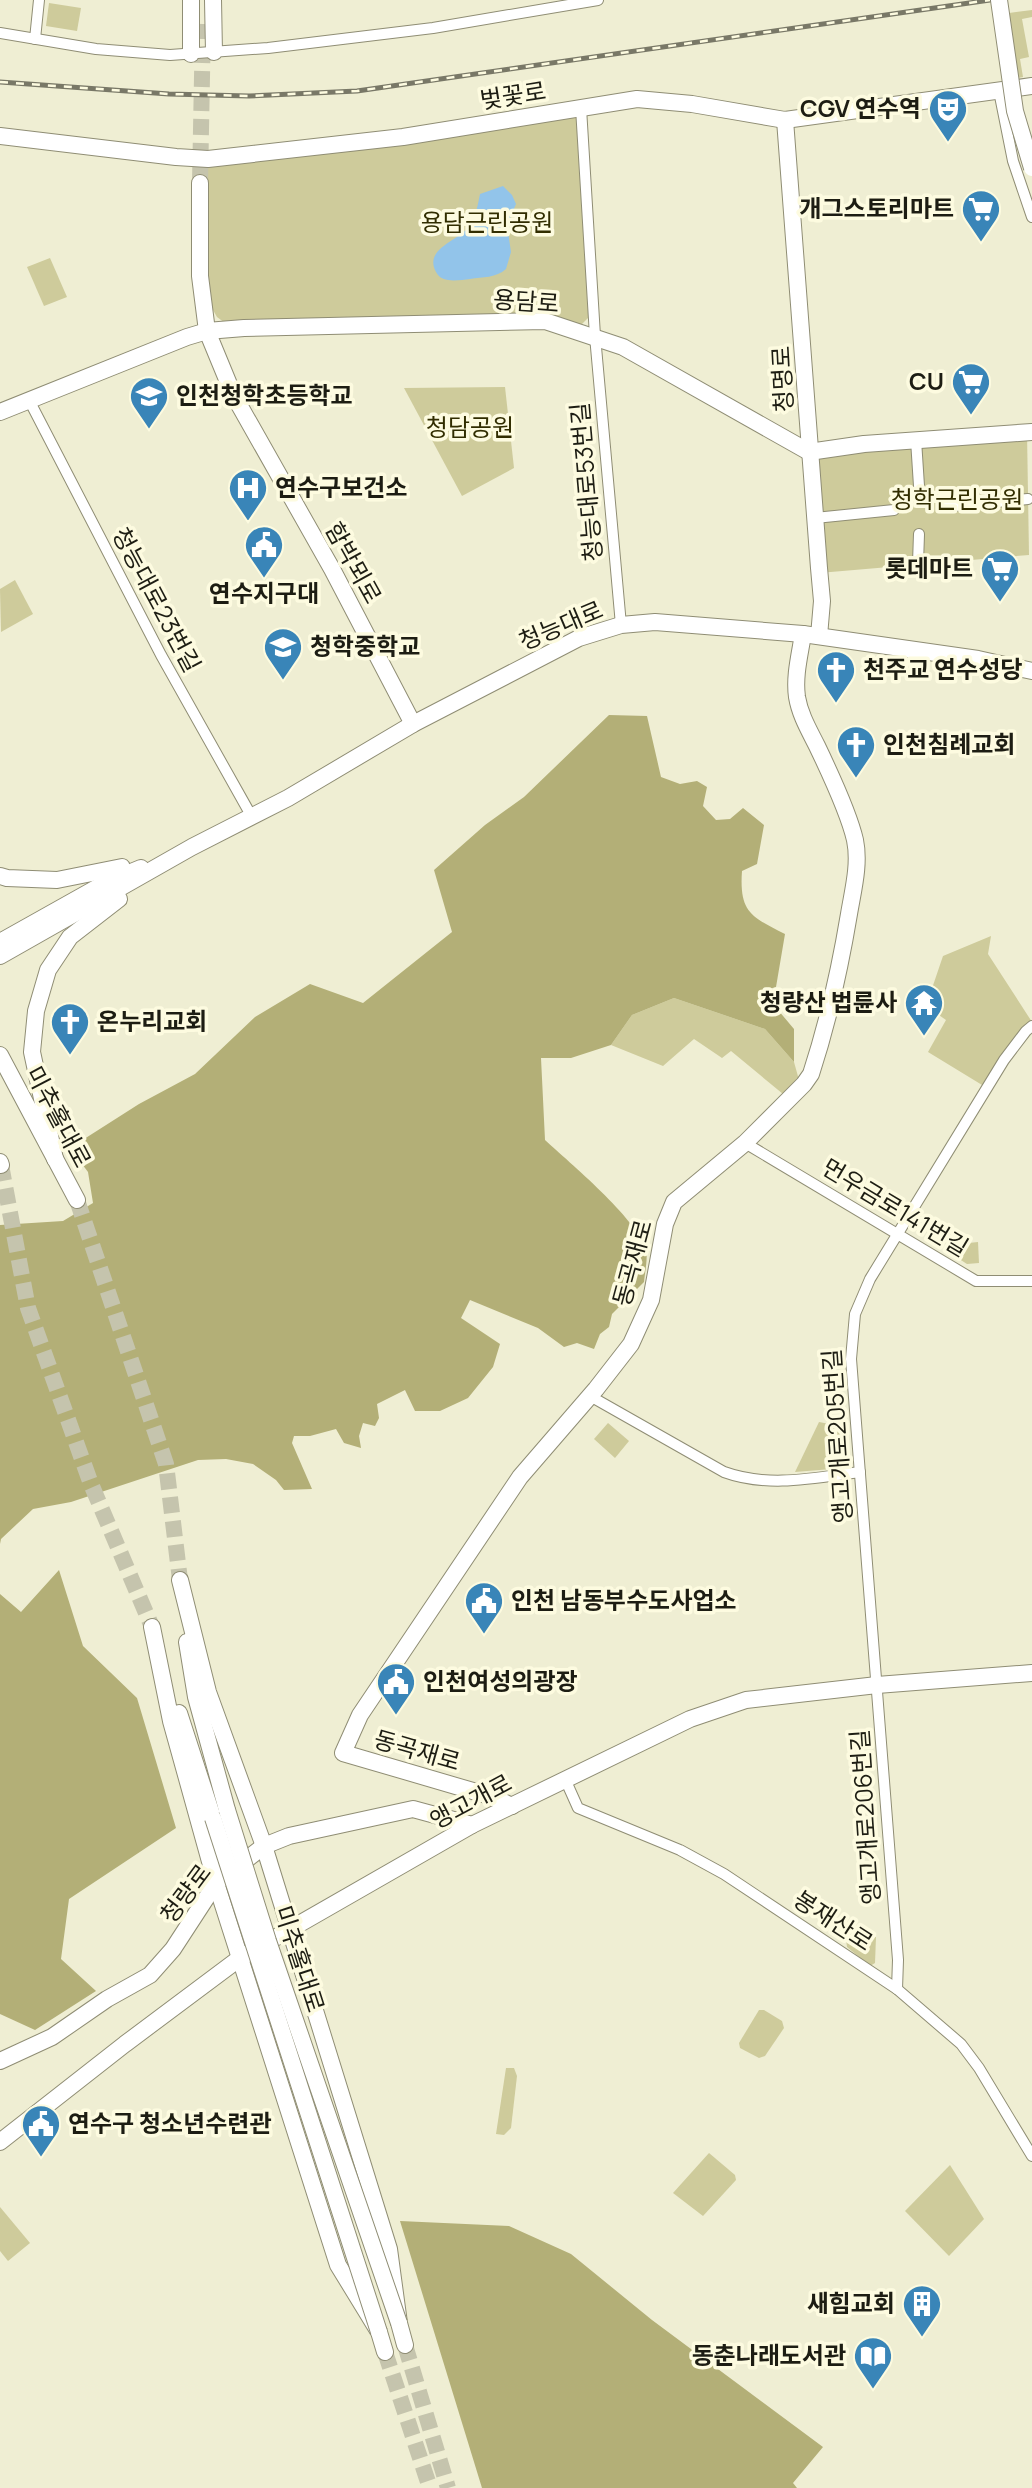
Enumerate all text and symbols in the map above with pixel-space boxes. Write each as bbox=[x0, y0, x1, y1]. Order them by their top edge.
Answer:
street label: 벚꽃로 bbox=[477, 73, 548, 116]
theatre icon: CGV 연수역 bbox=[927, 88, 969, 143]
place label: CGV 연수역 bbox=[800, 91, 921, 124]
supermarket icon: 개그스토리마트 bbox=[960, 188, 1002, 243]
place label: 개그스토리마트 bbox=[799, 191, 954, 224]
park label: 용담근린공원 bbox=[421, 205, 553, 238]
street label: 용담로 bbox=[492, 282, 560, 319]
street label: 청명로 bbox=[763, 345, 800, 413]
supermarket icon: CU bbox=[950, 361, 992, 416]
place label: CU bbox=[909, 364, 944, 397]
school or university icon: 인천청학초등학교 bbox=[128, 375, 170, 430]
place label: 인천청학초등학교 bbox=[176, 378, 353, 411]
street label: 청능대로53번길 bbox=[562, 401, 609, 563]
park label: 청담공원 bbox=[426, 410, 514, 443]
hospital icon: 연수구보건소 bbox=[227, 467, 269, 522]
place label: 연수구보건소 bbox=[275, 470, 407, 503]
park label: 청학근린공원 bbox=[891, 482, 1023, 515]
street label: 함박뫼로 bbox=[318, 516, 390, 609]
street label: 청능대로23번길 bbox=[105, 521, 209, 677]
public building icon: 연수지구대 bbox=[243, 524, 285, 579]
supermarket icon: 롯데마트 bbox=[979, 548, 1021, 603]
place label: 롯데마트 bbox=[885, 551, 973, 584]
place label: 연수지구대 bbox=[209, 576, 319, 609]
street label: 청능대로 bbox=[513, 592, 608, 657]
school or university icon: 청학중학교 bbox=[262, 626, 304, 681]
place label: 청학중학교 bbox=[310, 629, 420, 662]
church icon: 천주교 연수성당 bbox=[815, 649, 857, 704]
place label: 천주교 연수성당 bbox=[863, 652, 1022, 685]
church icon: 인천침례교회 bbox=[835, 724, 877, 779]
place label: 인천침례교회 bbox=[883, 727, 1015, 760]
temple icon: 청량산 법륜사 bbox=[903, 982, 945, 1037]
place label: 청량산 법륜사 bbox=[760, 985, 897, 1018]
church icon: 온누리교회 bbox=[49, 1001, 91, 1056]
place label: 온누리교회 bbox=[97, 1004, 207, 1037]
street label: 미추홀대로 bbox=[19, 1060, 100, 1173]
street label: 먼우금로141번길 bbox=[816, 1150, 975, 1263]
street label: 동곡재로 bbox=[604, 1216, 659, 1310]
street label: 앵고개로205번길 bbox=[814, 1348, 859, 1524]
public building icon: 인천 남동부수도사업소 bbox=[463, 1580, 505, 1635]
place label: 인천 남동부수도사업소 bbox=[511, 1583, 737, 1616]
public building icon: 인천여성의광장 bbox=[375, 1661, 417, 1716]
place label: 인천여성의광장 bbox=[423, 1664, 578, 1697]
street label: 동곡재로 bbox=[370, 1722, 464, 1778]
street label: 앵고개로206번길 bbox=[842, 1728, 887, 1906]
street label: 앵고개로 bbox=[424, 1765, 517, 1836]
street label: 청량로 bbox=[152, 1857, 218, 1929]
street label: 봉재산로 bbox=[788, 1882, 880, 1958]
street label: 미추홀대로 bbox=[268, 1901, 333, 2016]
public building icon: 연수구 청소년수련관 bbox=[20, 2103, 62, 2158]
place label: 연수구 청소년수련관 bbox=[68, 2106, 272, 2139]
building icon: 새힘교회 bbox=[901, 2283, 943, 2338]
place label: 새힘교회 bbox=[807, 2286, 895, 2319]
library icon: 동춘나래도서관 bbox=[852, 2335, 894, 2390]
place label: 동춘나래도서관 bbox=[691, 2338, 846, 2371]

